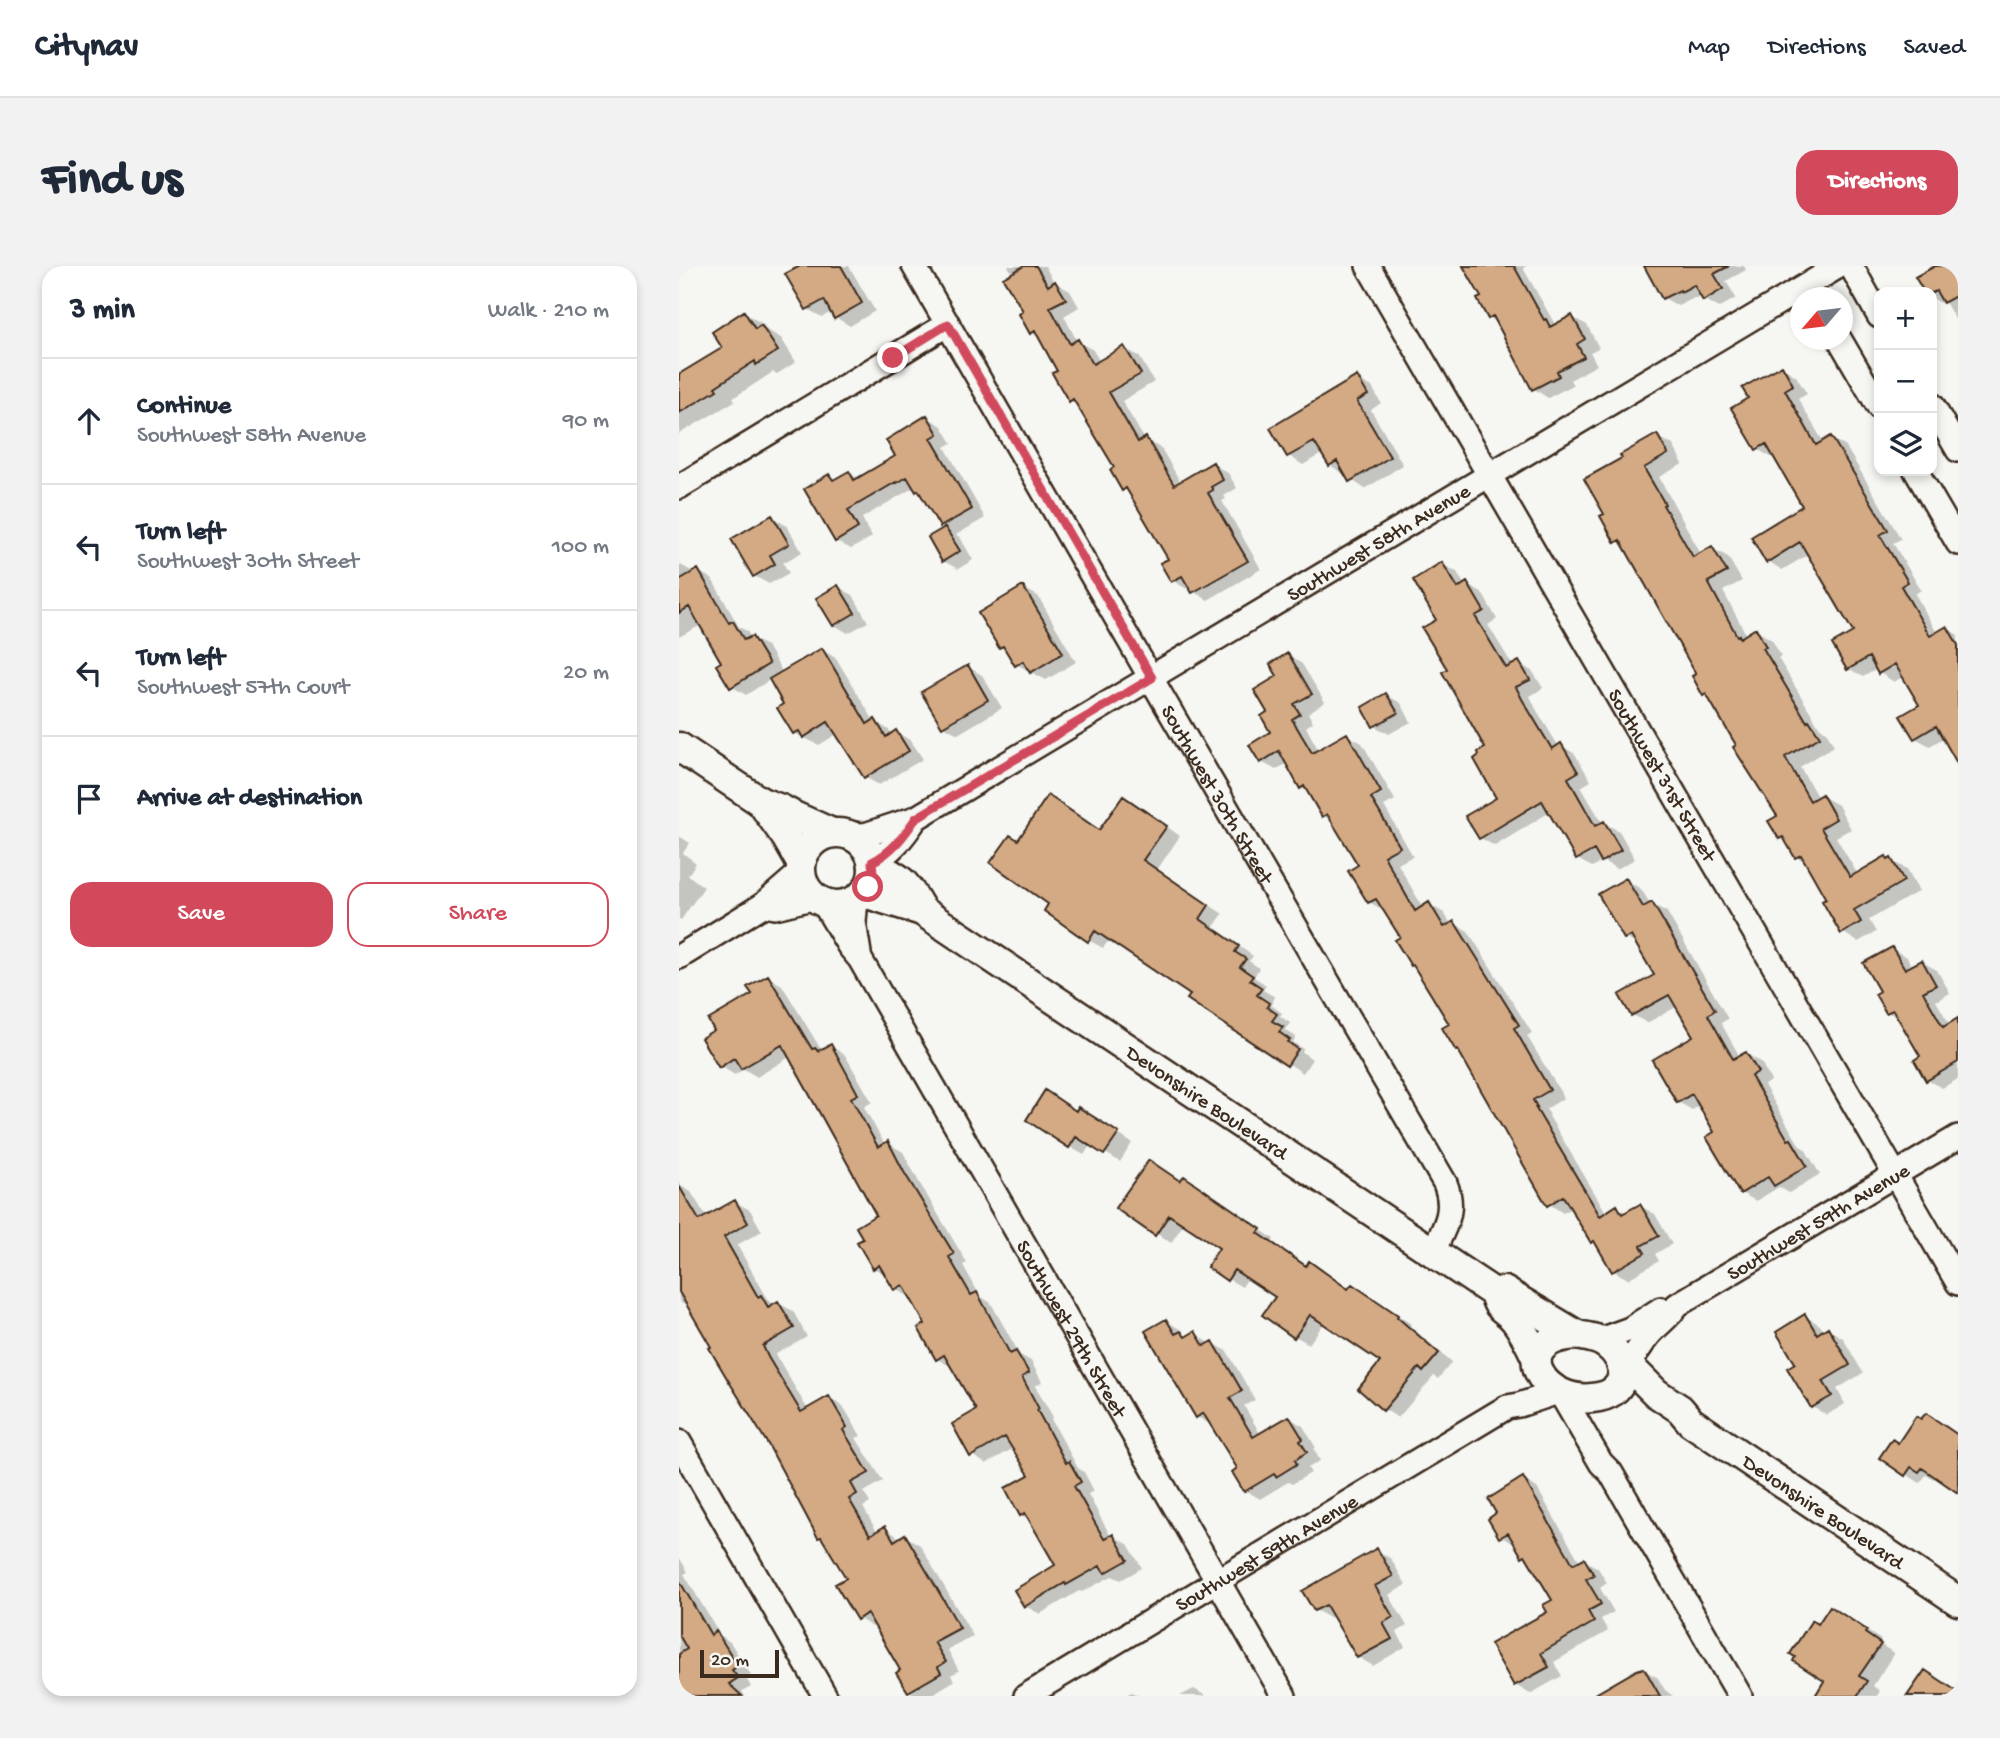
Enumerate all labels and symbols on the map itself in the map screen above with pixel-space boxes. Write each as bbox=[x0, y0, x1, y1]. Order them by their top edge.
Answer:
north arrow bbox=[1790, 287, 1853, 350]
route end bbox=[877, 342, 908, 373]
street label: Southwest 58th Avenue bbox=[1283, 480, 1477, 609]
street label: Southwest 31st Street bbox=[1600, 686, 1721, 869]
street label: Southwest 30th Street bbox=[1153, 702, 1278, 891]
route start bbox=[852, 871, 883, 902]
street label: Devonshire Boulevard bbox=[1118, 1041, 1293, 1168]
street label: Southwest 59th Avenue bbox=[1724, 1159, 1916, 1288]
street label: Southwest 29th Street bbox=[1009, 1237, 1131, 1425]
street label: Devonshire Boulevard bbox=[1735, 1450, 1909, 1578]
street label: Southwest 59th Avenue bbox=[1172, 1490, 1365, 1619]
scale bar bbox=[700, 1647, 779, 1679]

